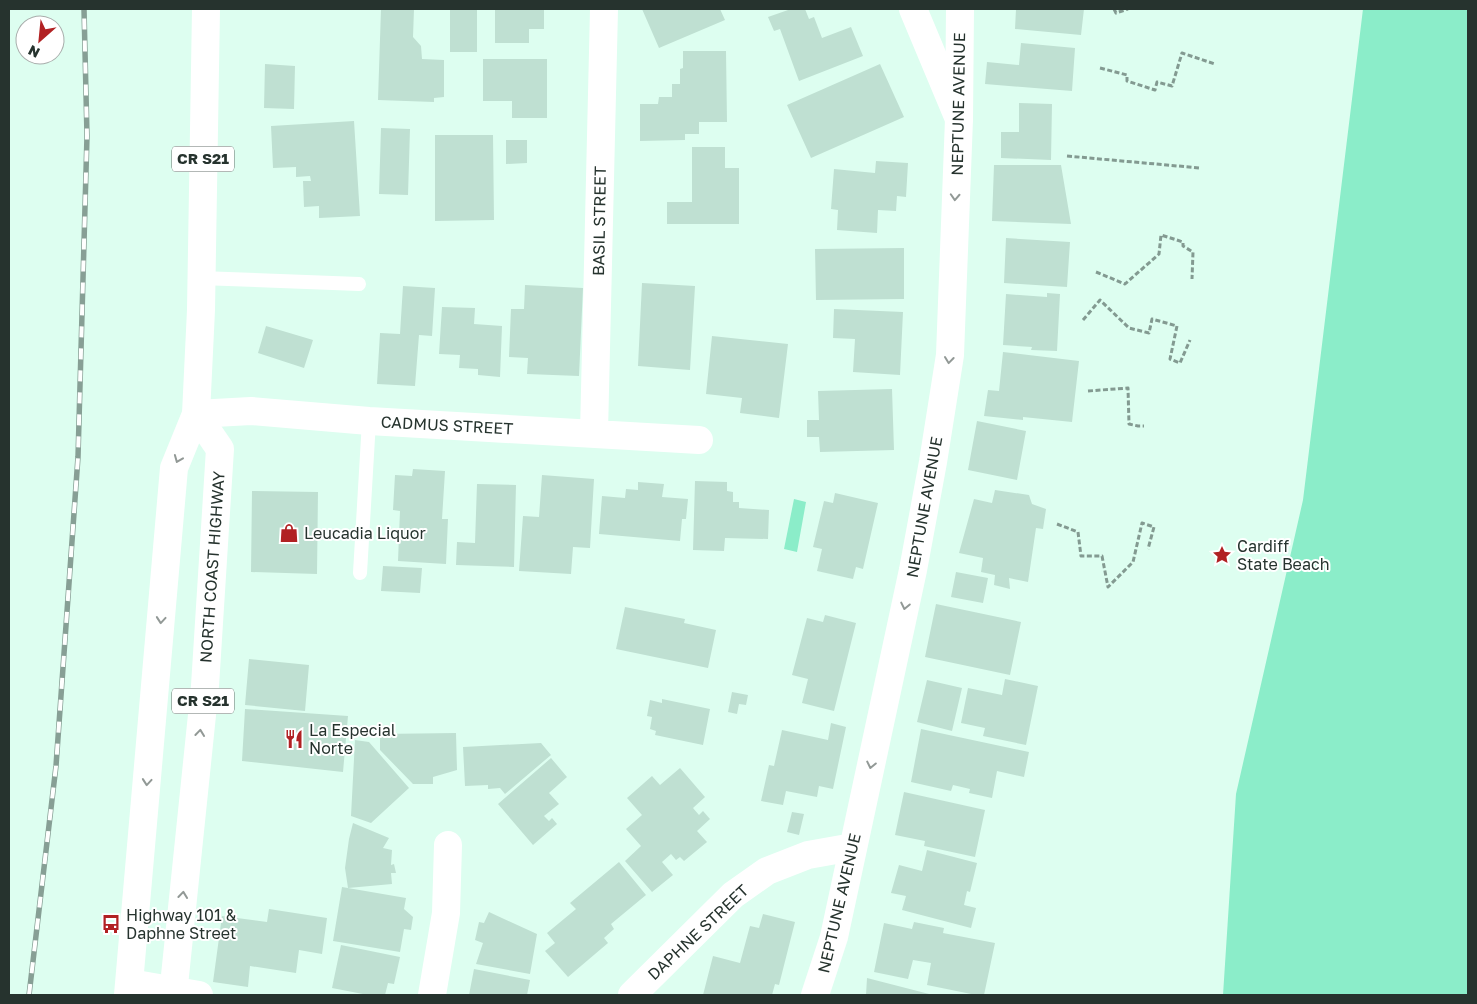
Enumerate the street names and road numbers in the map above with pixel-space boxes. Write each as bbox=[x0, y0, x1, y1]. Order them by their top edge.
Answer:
street label: NEPTUNE AVENUE bbox=[947, 32, 969, 176]
road number: CR S21 bbox=[172, 146, 234, 172]
street label: BASIL STREET bbox=[588, 166, 610, 276]
street label: CADMUS STREET bbox=[380, 412, 514, 438]
street label: NEPTUNE AVENUE bbox=[902, 435, 946, 579]
street label: NORTH COAST HIGHWAY bbox=[195, 470, 229, 664]
road number: CR S21 bbox=[172, 688, 234, 714]
street label: NEPTUNE AVENUE bbox=[813, 831, 865, 975]
street label: DAPHNE STREET bbox=[643, 880, 753, 984]

